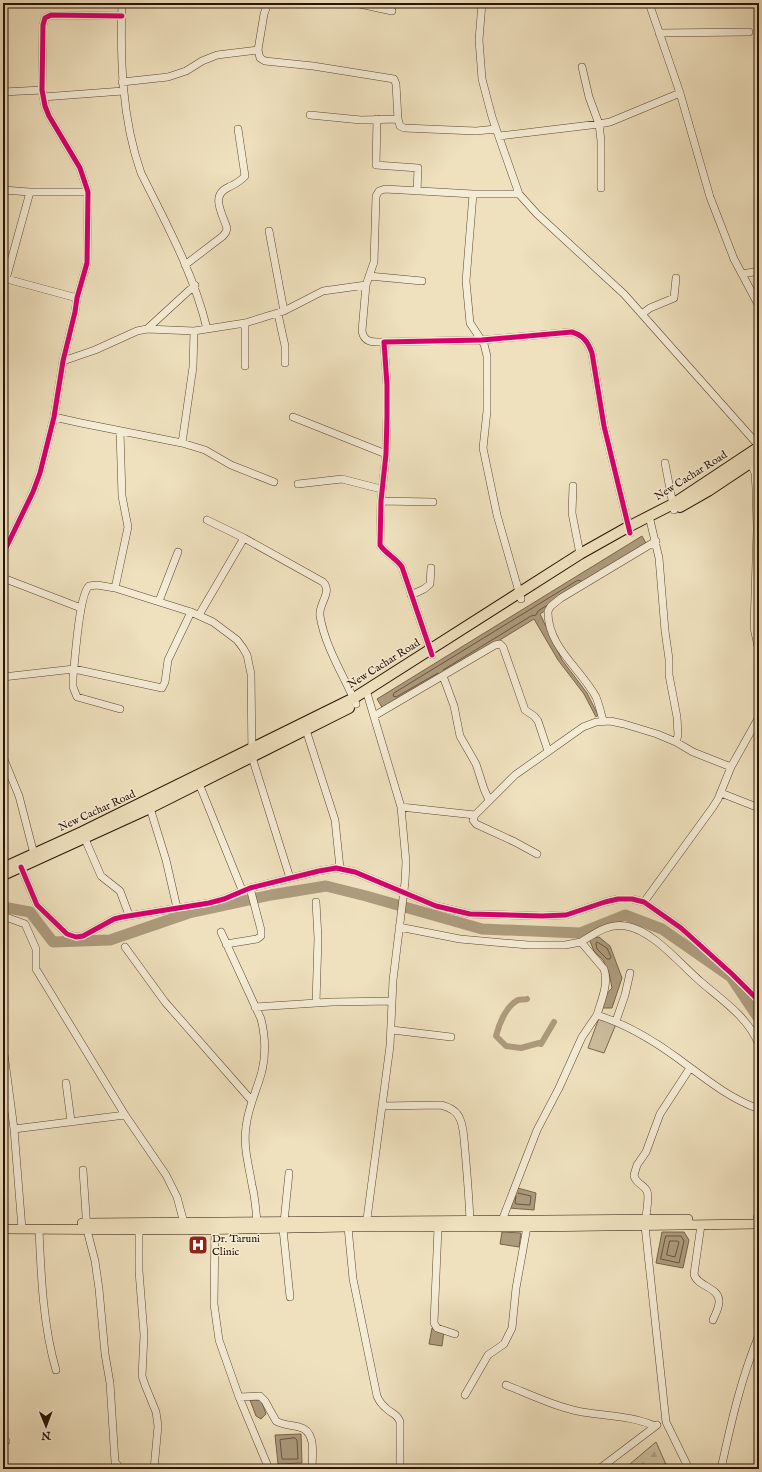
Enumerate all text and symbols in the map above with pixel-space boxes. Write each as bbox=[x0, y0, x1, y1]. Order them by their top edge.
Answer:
street label: New Cachar Road bbox=[652, 448, 730, 504]
street label: New Cachar Road bbox=[345, 636, 423, 692]
street label: New Cachar Road bbox=[56, 787, 138, 835]
place label: Dr. Taruni Clinic bbox=[212, 1232, 260, 1259]
hospital icon: Dr. Taruni Clinic bbox=[187, 1234, 209, 1256]
north arrow bbox=[26, 1406, 66, 1446]
text: N bbox=[41, 1428, 52, 1442]

